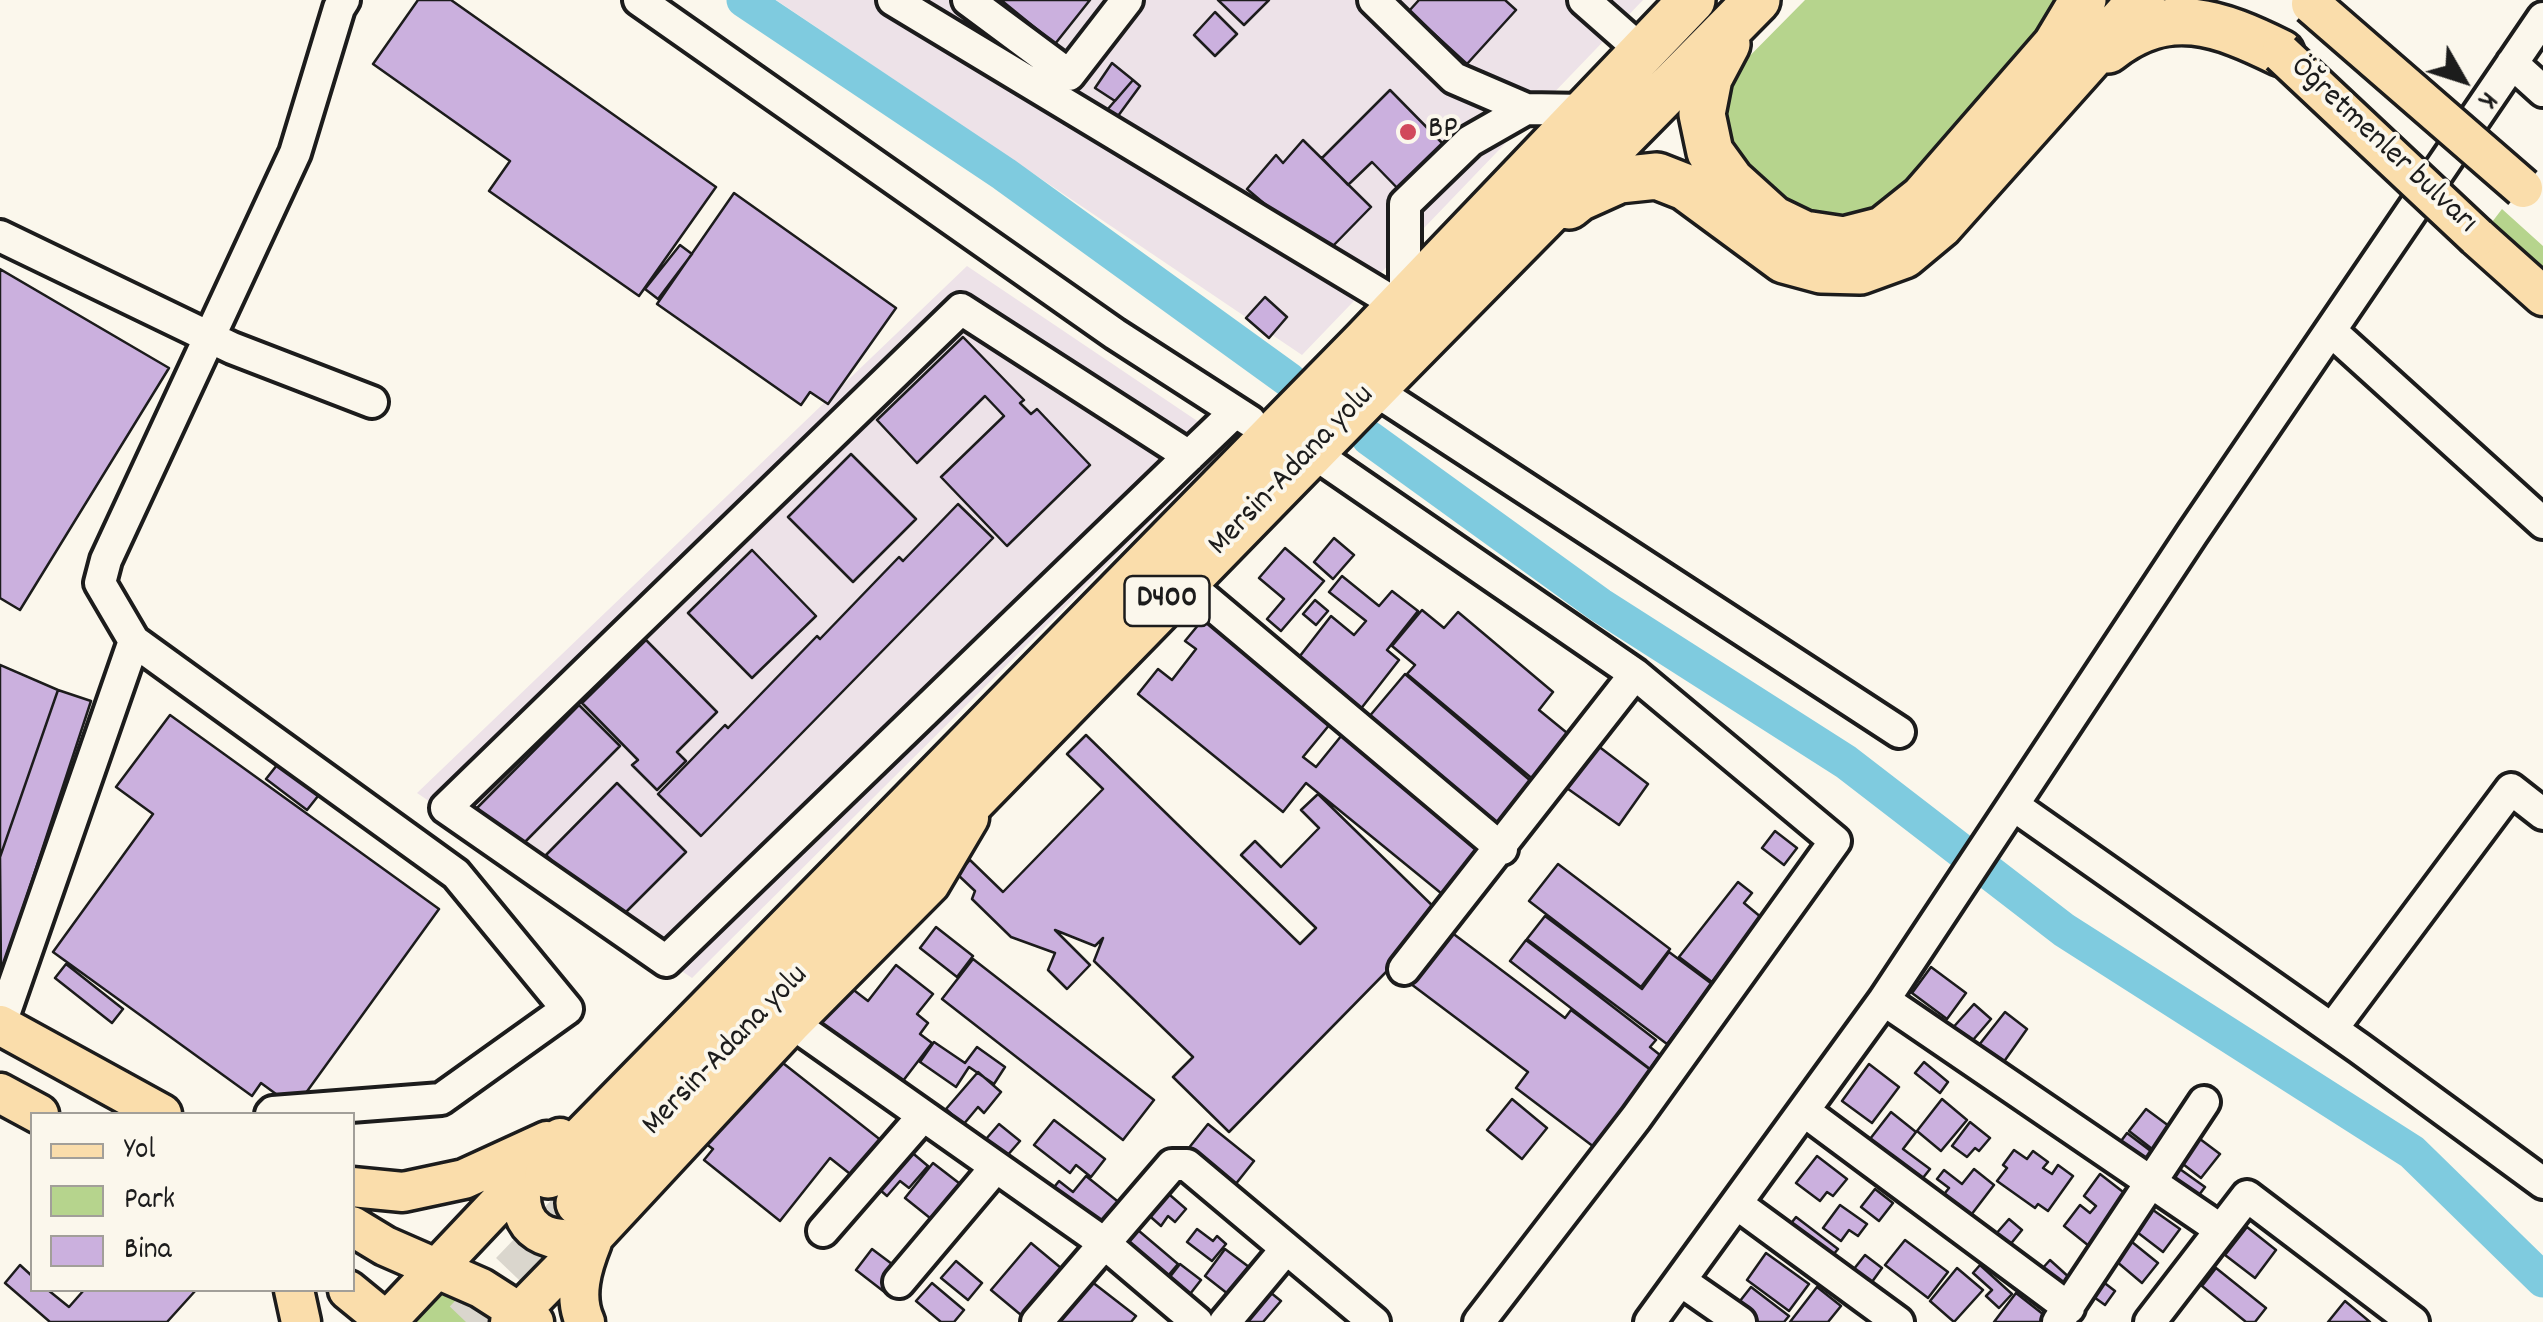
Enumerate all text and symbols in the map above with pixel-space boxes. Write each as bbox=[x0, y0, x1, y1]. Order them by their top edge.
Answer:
north arrow bbox=[2413, 30, 2513, 130]
street label: Öğretmenler bulvarı bbox=[2280, 50, 2484, 244]
text: K bbox=[2467, 81, 2506, 116]
place label: BP bbox=[1428, 113, 1458, 151]
marker: BP bbox=[1397, 121, 1419, 143]
street label: Mersin-Adana yolu bbox=[1202, 378, 1384, 566]
road number: D400 bbox=[1124, 576, 1210, 626]
street label: Mersin-Adana yolu bbox=[636, 958, 818, 1146]
legend bbox=[30, 1112, 355, 1292]
text: Yol bbox=[124, 1130, 155, 1173]
text: Park bbox=[124, 1180, 175, 1223]
text: Bina bbox=[124, 1230, 172, 1273]

